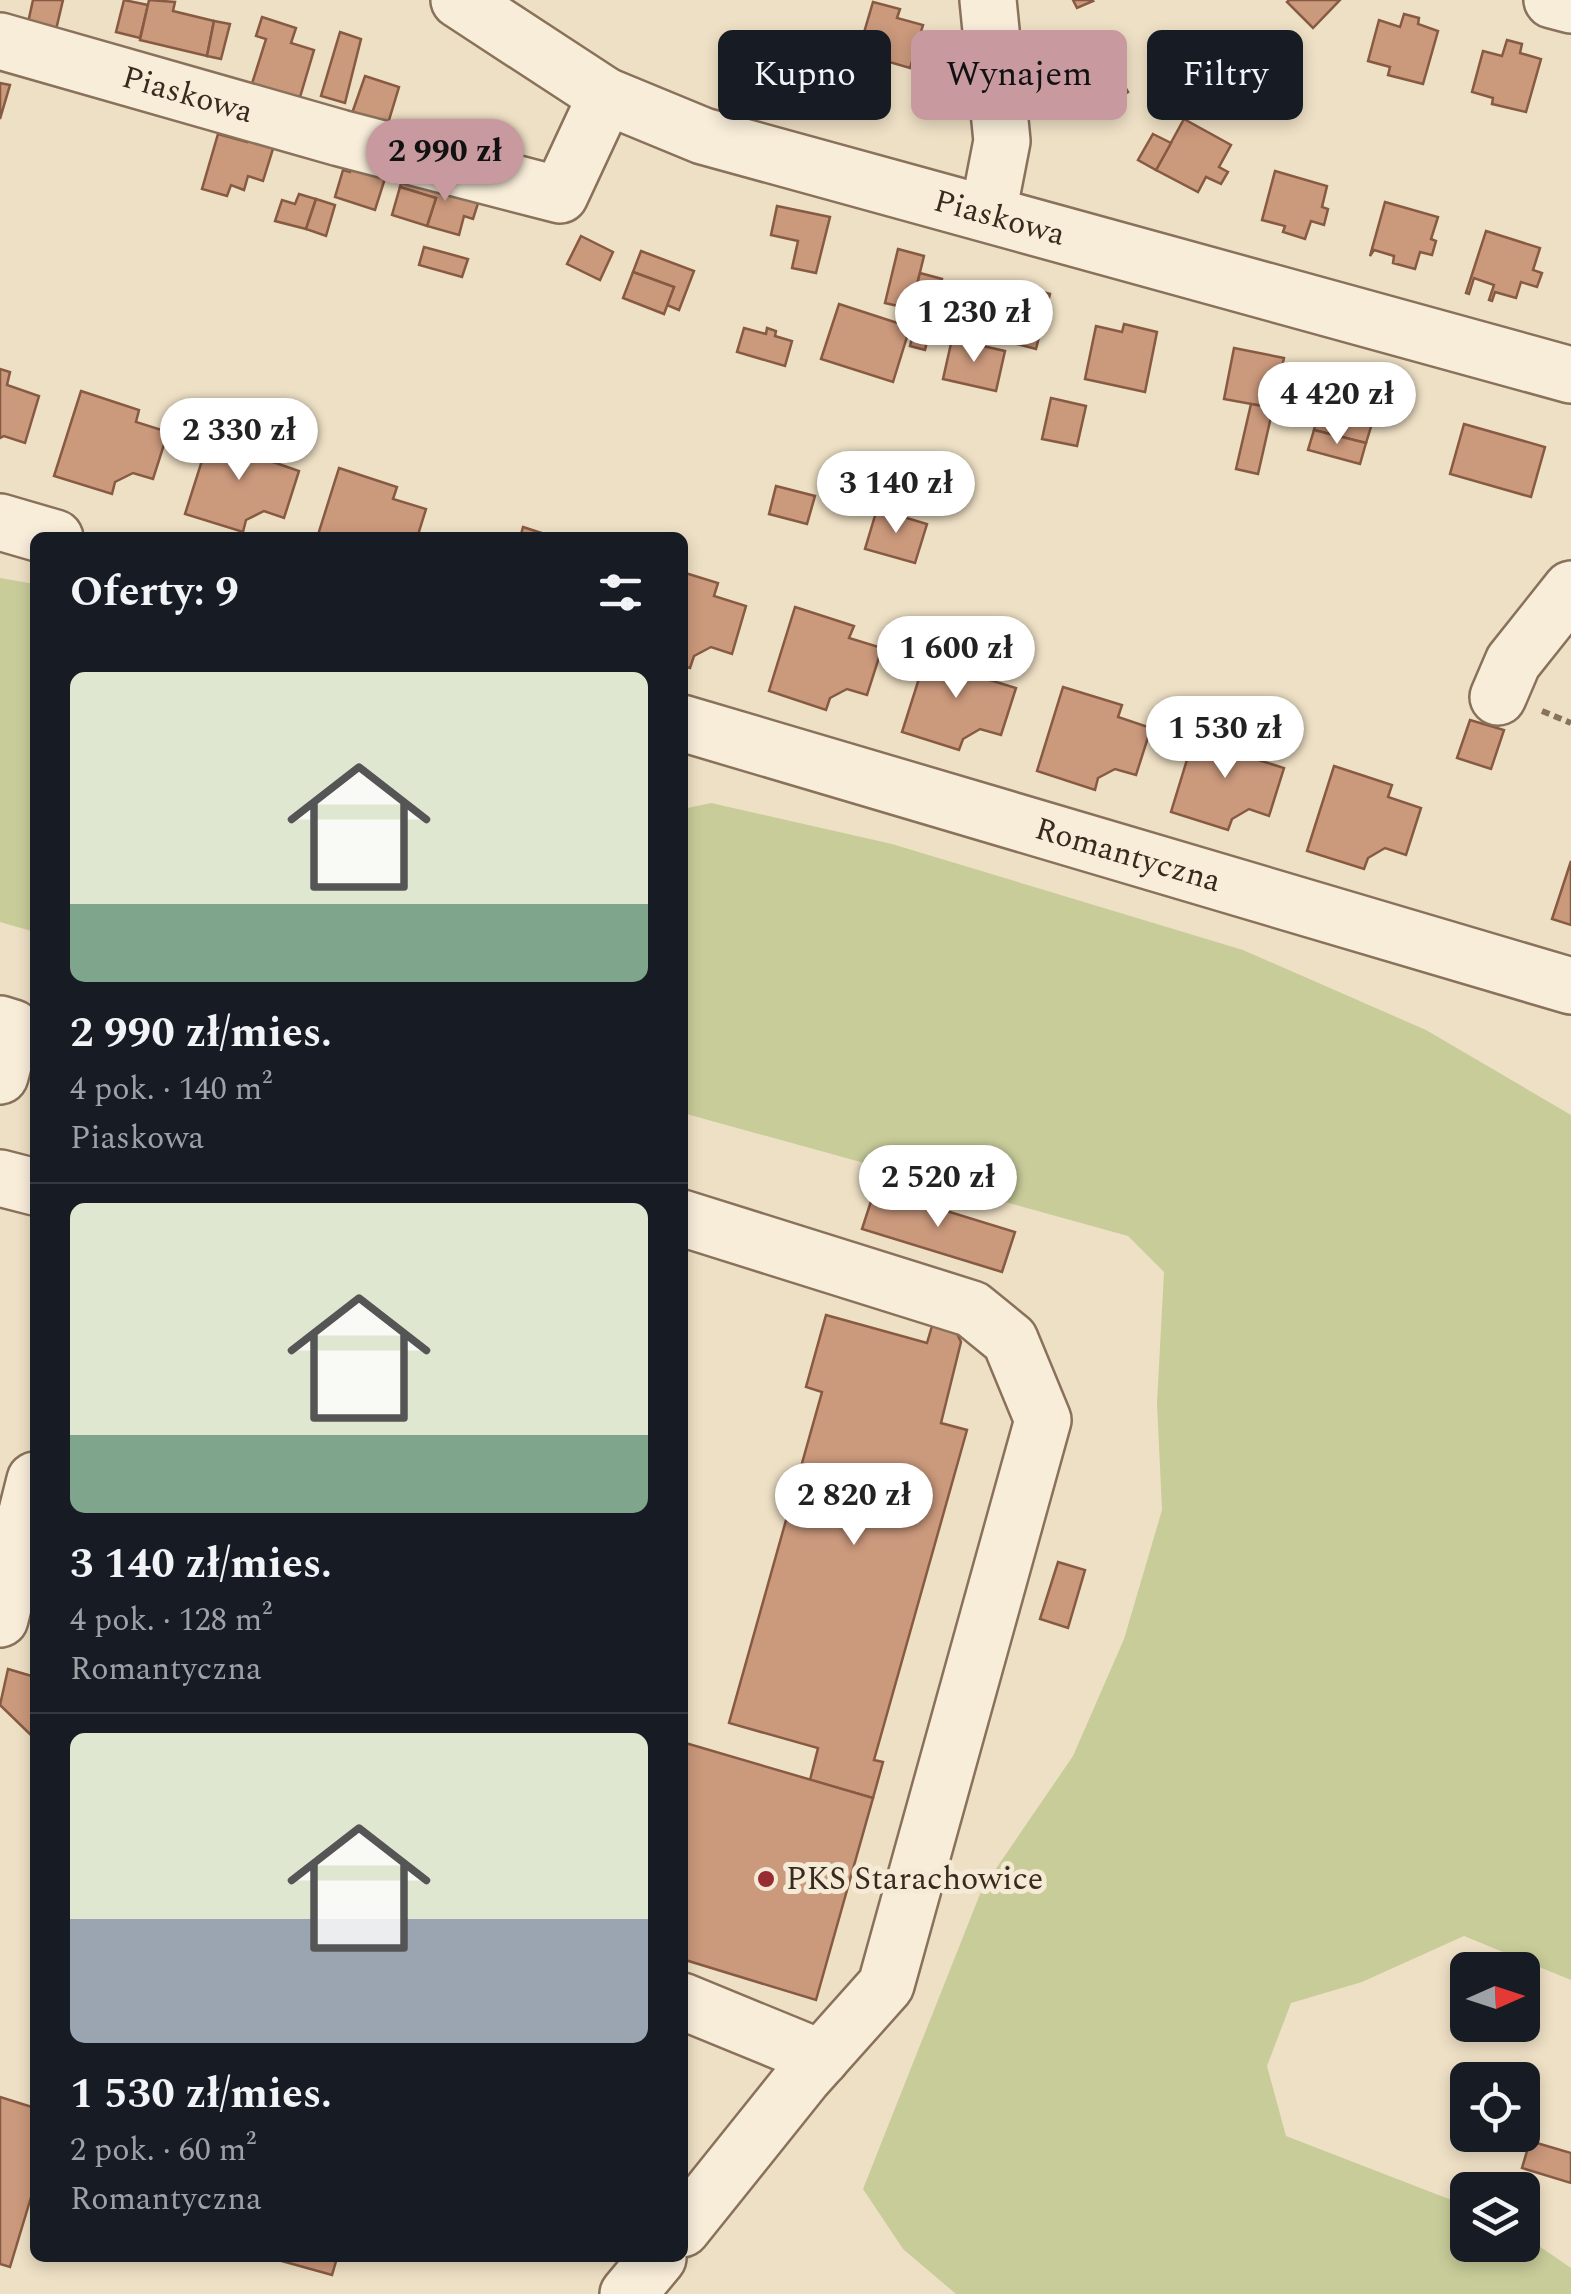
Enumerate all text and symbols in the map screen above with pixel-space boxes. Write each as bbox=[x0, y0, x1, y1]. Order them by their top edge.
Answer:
chip: Kupno bbox=[718, 30, 891, 120]
chip: Wynajem bbox=[911, 30, 1127, 120]
chip: Filtry bbox=[1147, 30, 1303, 120]
street label: Piaskowa bbox=[116, 53, 259, 137]
pin: 2 990 zł bbox=[342, 119, 548, 204]
text: 2 990 zł bbox=[388, 127, 502, 176]
street label: Piaskowa bbox=[928, 176, 1071, 259]
pin: 1 230 zł bbox=[871, 280, 1077, 365]
text: 1 230 zł bbox=[917, 288, 1031, 337]
pin: 4 420 zł bbox=[1234, 362, 1440, 447]
text: 4 420 zł bbox=[1280, 370, 1394, 419]
pin: 2 330 zł bbox=[136, 398, 342, 483]
text: 2 330 zł bbox=[182, 406, 296, 455]
pin: 3 140 zł bbox=[793, 451, 999, 536]
text: 3 140 zł bbox=[839, 459, 953, 508]
text: Oferty: 9 bbox=[70, 561, 239, 624]
icon: filters bbox=[593, 565, 648, 620]
pin: 1 600 zł bbox=[853, 616, 1059, 701]
text: 1 600 zł bbox=[899, 624, 1013, 673]
pin: 1 530 zł bbox=[1122, 696, 1328, 781]
text: 1 530 zł bbox=[1168, 704, 1282, 753]
icon: home bbox=[269, 737, 449, 917]
street label: Romantyczna bbox=[1029, 804, 1227, 906]
text: 2 990 zł/mies. bbox=[70, 1002, 332, 1065]
text: 4 pok. · 140 m² bbox=[70, 1065, 272, 1114]
text: Piaskowa bbox=[70, 1114, 204, 1163]
pin: 2 520 zł bbox=[835, 1145, 1041, 1230]
text: 2 520 zł bbox=[881, 1153, 995, 1202]
icon: home bbox=[269, 1268, 449, 1448]
pin: 2 820 zł bbox=[751, 1463, 957, 1548]
text: 2 820 zł bbox=[797, 1471, 911, 1520]
text: 3 140 zł/mies. bbox=[70, 1533, 332, 1596]
text: 4 pok. · 128 m² bbox=[70, 1596, 272, 1645]
text: Romantyczna bbox=[70, 1645, 262, 1694]
icon: home bbox=[269, 1798, 449, 1978]
place label: PKS Starachowice bbox=[786, 1855, 1043, 1904]
marker: PKS Starachowice bbox=[755, 1868, 777, 1890]
north arrow bbox=[1450, 1952, 1540, 2042]
map controls bbox=[1450, 1952, 1540, 2262]
button: locate bbox=[1450, 2062, 1540, 2152]
text: 1 530 zł/mies. bbox=[70, 2063, 332, 2126]
text: 2 pok. · 60 m² bbox=[70, 2126, 256, 2175]
button: layers bbox=[1450, 2172, 1540, 2262]
text: Romantyczna bbox=[70, 2175, 262, 2224]

